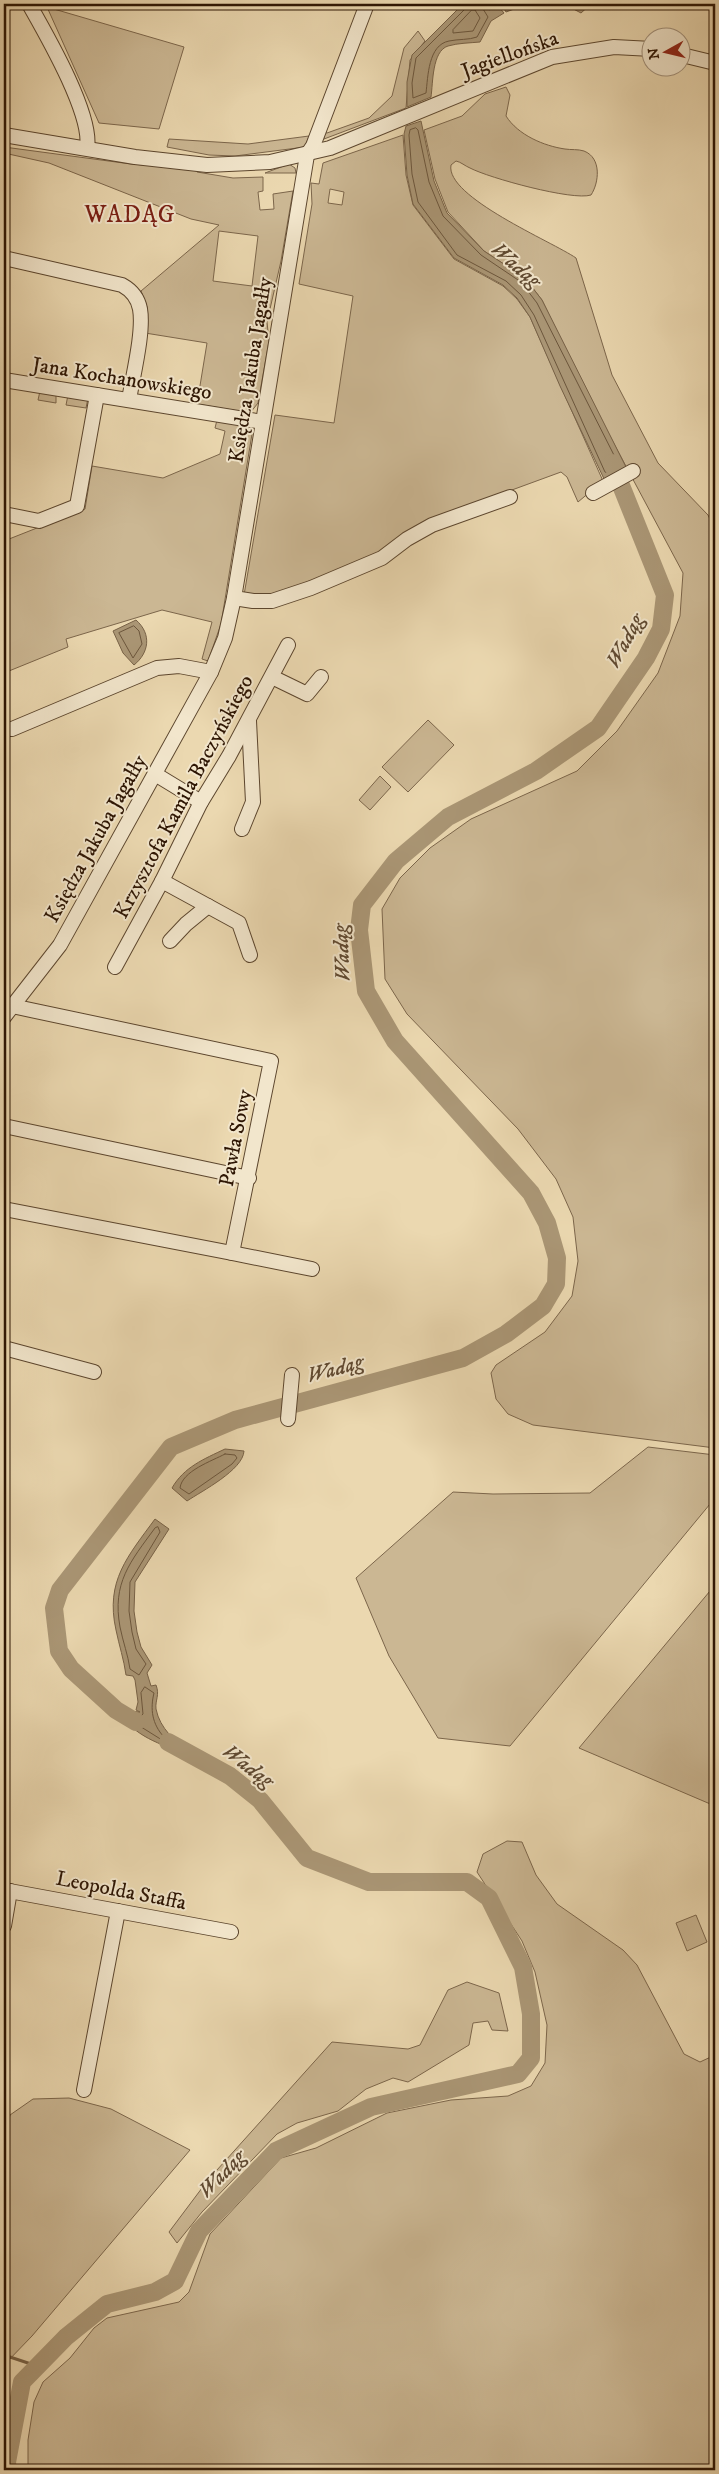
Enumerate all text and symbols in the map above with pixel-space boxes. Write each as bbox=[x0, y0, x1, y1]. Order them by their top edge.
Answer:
street label: Jagiellońska bbox=[456, 25, 562, 85]
north arrow bbox=[642, 28, 692, 78]
text: N bbox=[644, 46, 664, 61]
district label: WADĄG bbox=[84, 200, 176, 230]
water label: Wadąg bbox=[485, 236, 548, 296]
street label: Księdza Jakuba Jagałły bbox=[223, 274, 279, 465]
street label: Jana Kochanowskiego bbox=[28, 352, 214, 406]
water label: Wadąg bbox=[599, 607, 651, 673]
street label: Krzysztofa Kamila Baczyńskiego bbox=[109, 671, 259, 923]
street label: Księdza Jakuba Jagałły bbox=[39, 750, 153, 927]
water label: Wadąg bbox=[327, 921, 357, 983]
street label: Pawła Sowy bbox=[214, 1086, 258, 1189]
water label: Wadąg bbox=[304, 1348, 368, 1390]
water label: Wadąg bbox=[217, 1738, 281, 1795]
street label: Leopolda Staffa bbox=[54, 1866, 188, 1916]
water label: Wadąg bbox=[192, 2142, 253, 2204]

